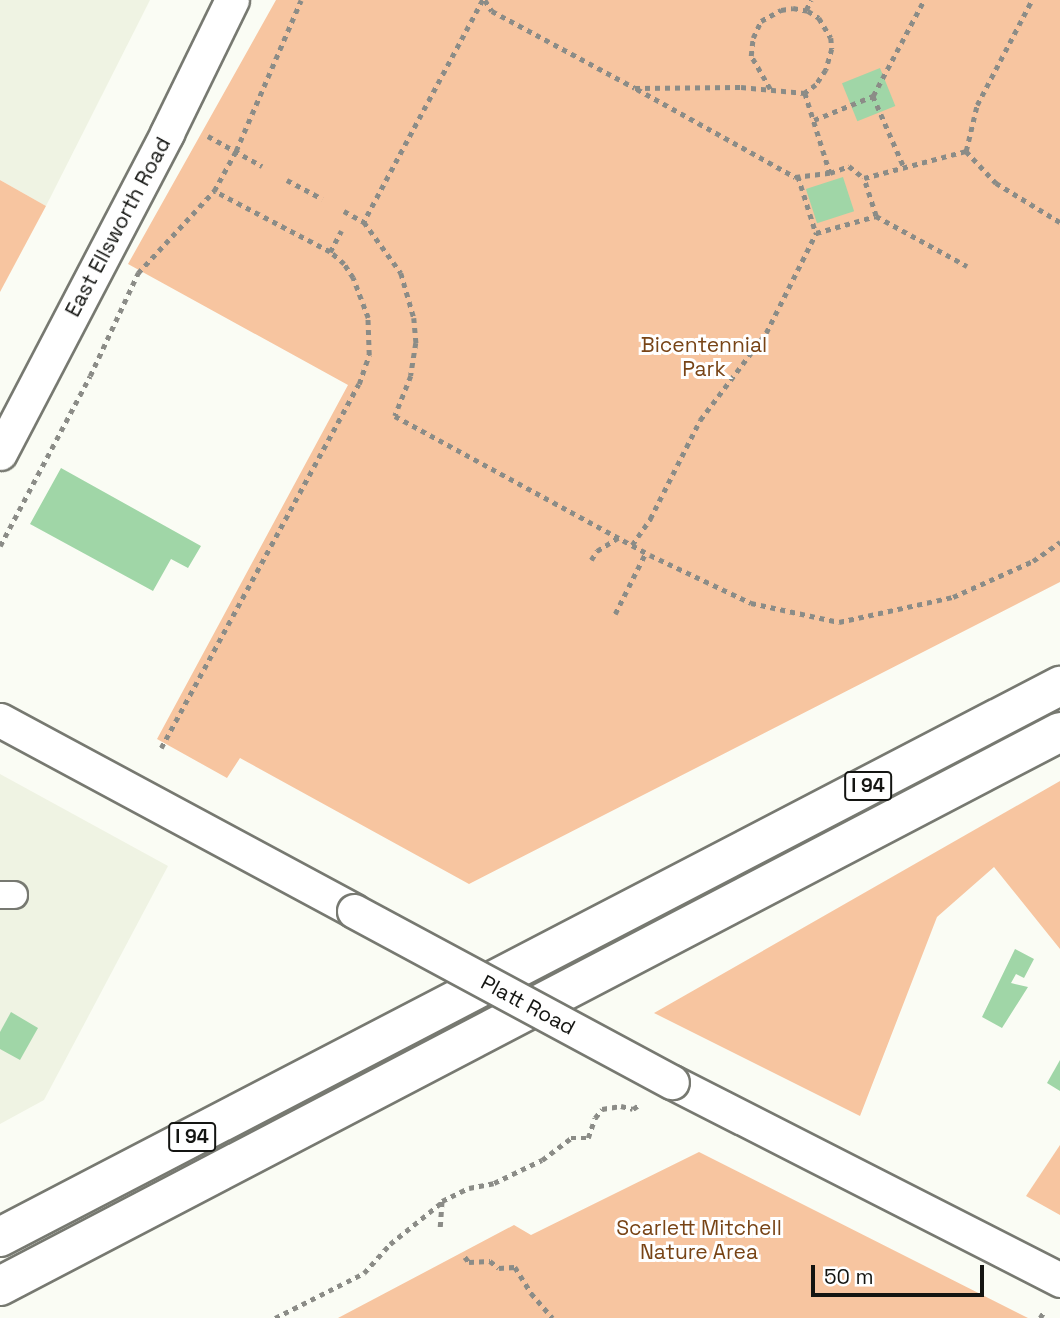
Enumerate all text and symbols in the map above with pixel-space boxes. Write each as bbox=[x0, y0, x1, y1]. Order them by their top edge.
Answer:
street label: East Ellsworth Road bbox=[60, 133, 176, 321]
park label: Bicentennial Park bbox=[641, 332, 767, 382]
road number: I 94 bbox=[844, 771, 892, 802]
street label: Platt Road bbox=[477, 970, 579, 1040]
road number: I 94 bbox=[168, 1121, 216, 1152]
park label: Scarlett Mitchell Nature Area bbox=[616, 1215, 782, 1265]
scale bar bbox=[815, 1252, 988, 1296]
text: 50 m bbox=[824, 1263, 874, 1290]

